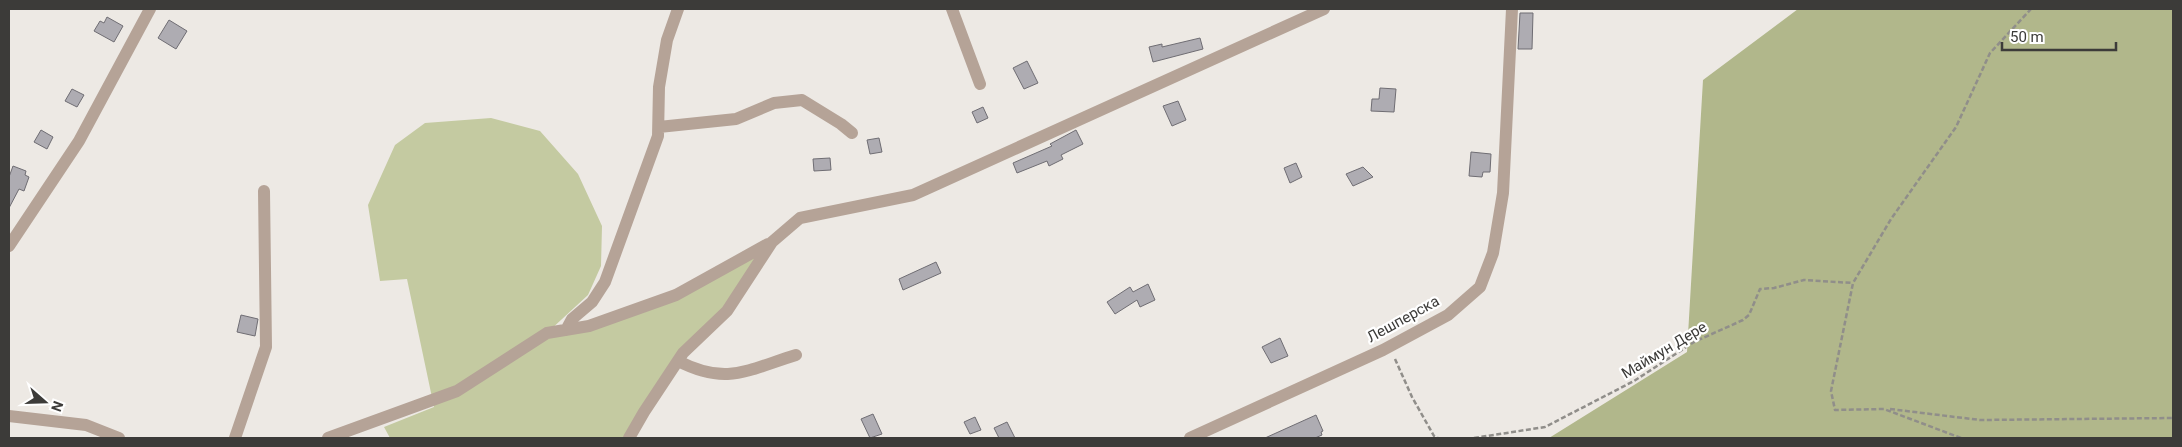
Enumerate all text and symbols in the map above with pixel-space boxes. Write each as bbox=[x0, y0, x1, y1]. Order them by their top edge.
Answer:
scale bar bbox=[2002, 20, 2116, 52]
text: 50 m bbox=[2010, 28, 2044, 46]
street label: Лешперска bbox=[1364, 292, 1442, 346]
street label: Маймун Дере bbox=[1618, 318, 1710, 382]
north arrow bbox=[20, 377, 70, 427]
text: N bbox=[48, 399, 66, 414]

